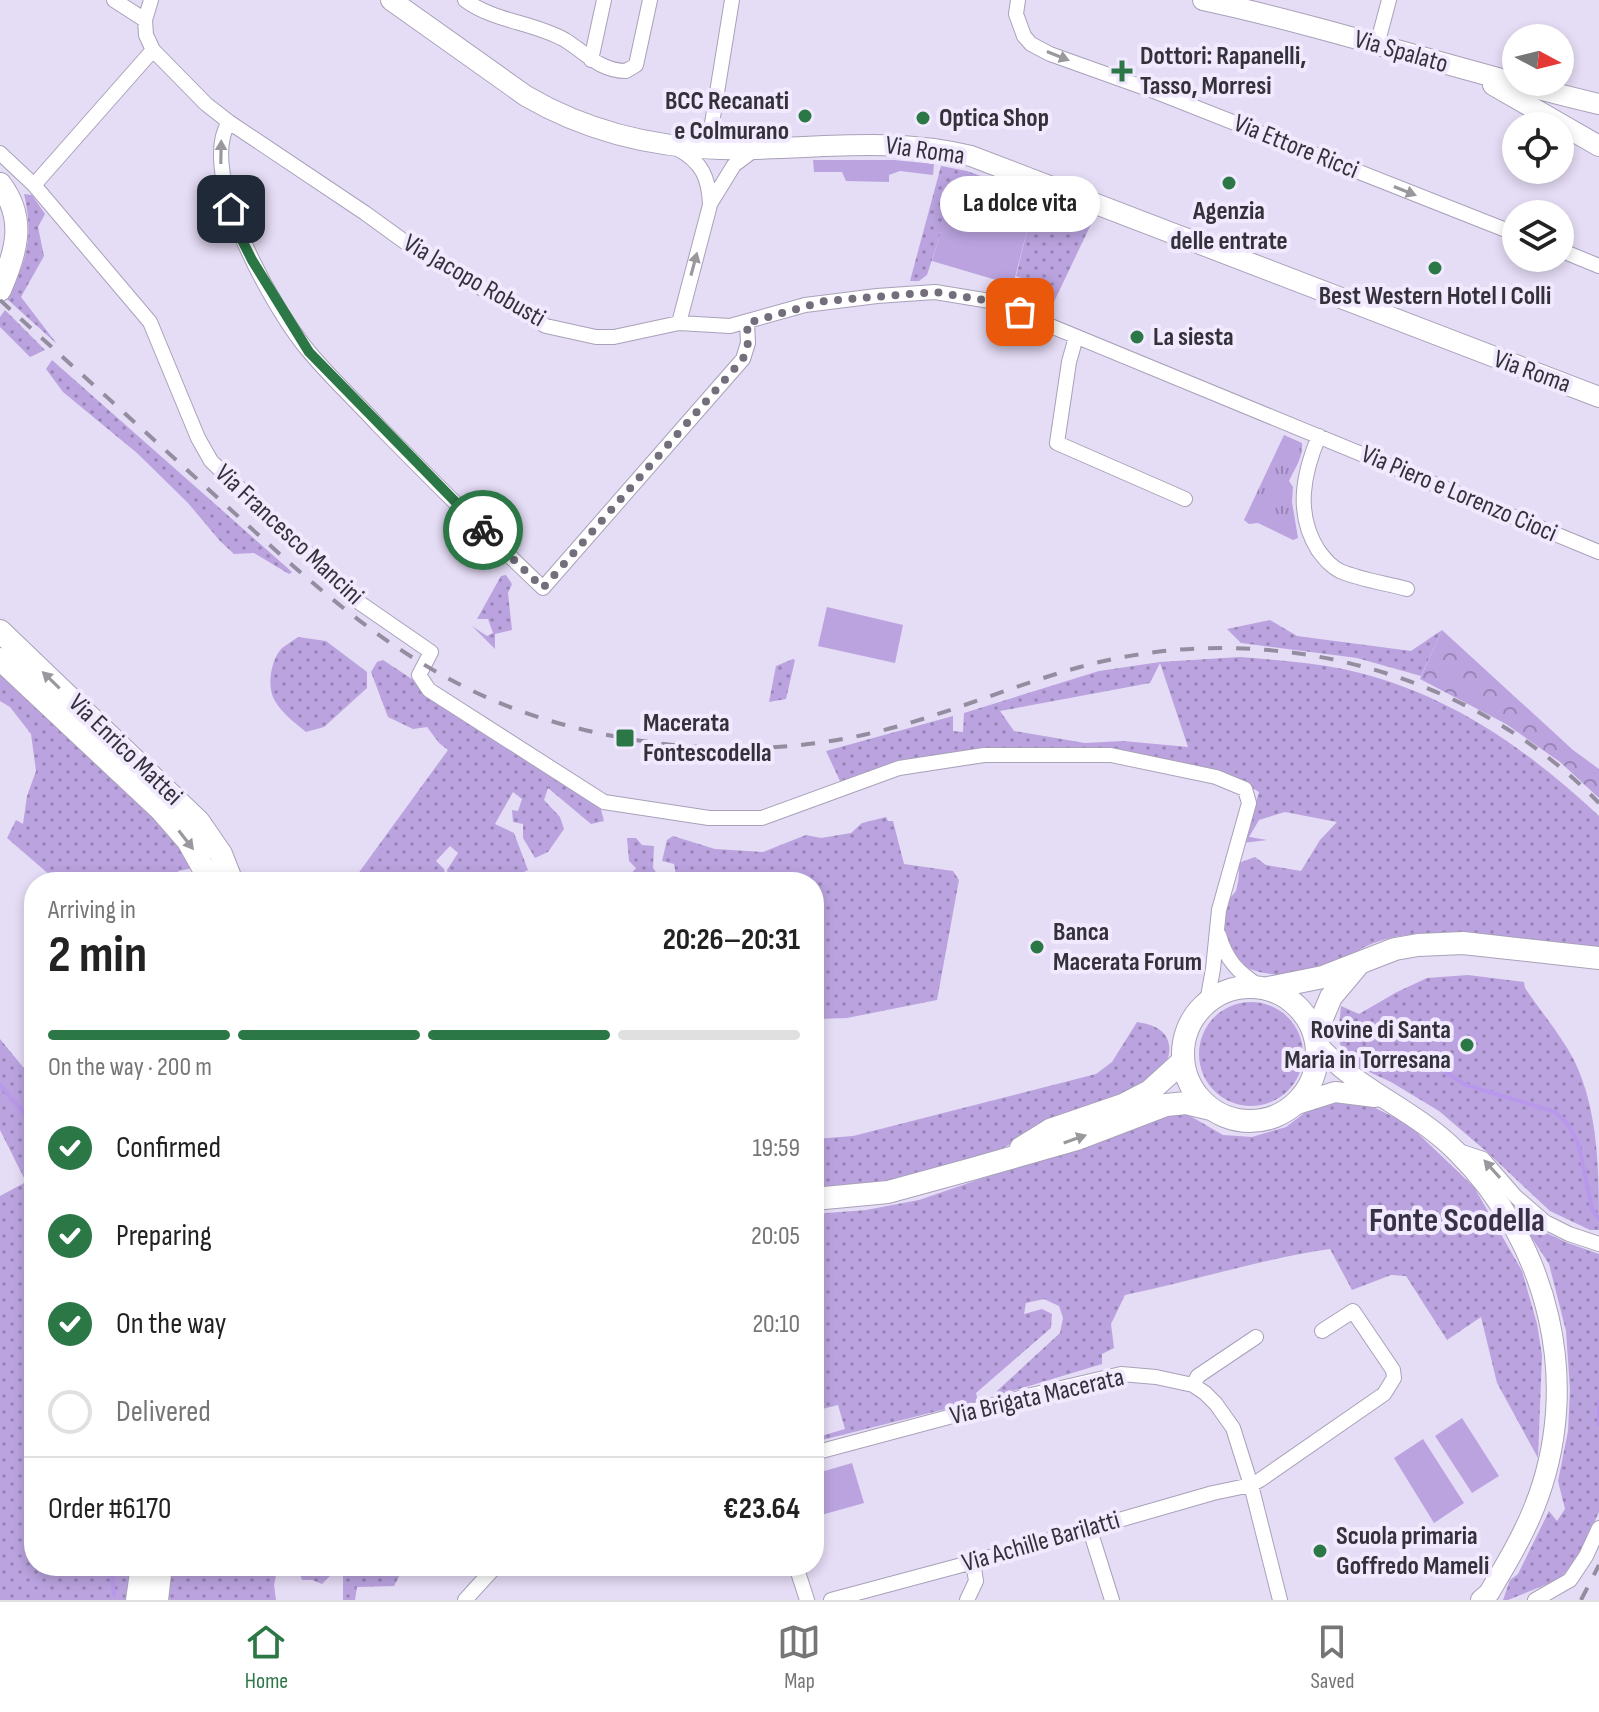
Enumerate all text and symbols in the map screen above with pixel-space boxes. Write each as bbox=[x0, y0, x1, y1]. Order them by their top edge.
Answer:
street label: Via Spalato bbox=[1351, 24, 1451, 80]
north arrow bbox=[1502, 24, 1574, 96]
map controls bbox=[1502, 24, 1574, 272]
place label: Dottori: Rapanelli, Tasso, Morresi bbox=[1140, 41, 1306, 102]
one-way arrow bbox=[1046, 50, 1070, 63]
marker: Dottori: Rapanelli, Tasso, Morresi bbox=[1111, 60, 1133, 82]
place label: BCC Recanati e Colmurano bbox=[665, 86, 789, 147]
place label: Optica Shop bbox=[939, 103, 1049, 134]
marker: BCC Recanati e Colmurano bbox=[796, 107, 814, 125]
street label: Via Ettore Ricci bbox=[1229, 108, 1363, 186]
marker: Optica Shop bbox=[914, 109, 932, 127]
button: locate bbox=[1502, 112, 1574, 184]
street label: Via Roma bbox=[883, 130, 967, 172]
one-way arrow bbox=[215, 139, 227, 165]
marker: Agenzia delle entrate bbox=[1220, 174, 1238, 192]
pin bbox=[197, 175, 265, 243]
callout: La dolce vita bbox=[940, 176, 1100, 232]
one-way arrow bbox=[1393, 185, 1417, 198]
icon: home bbox=[209, 187, 253, 231]
text: La dolce vita bbox=[963, 188, 1077, 219]
place label: Agenzia delle entrate bbox=[1170, 196, 1288, 257]
button: layers bbox=[1502, 200, 1574, 272]
street label: Via Jacopo Robusti bbox=[397, 228, 551, 334]
one-way arrow bbox=[689, 251, 701, 276]
marker: Best Western Hotel I Colli bbox=[1426, 259, 1444, 277]
pin bbox=[986, 278, 1054, 346]
place label: Best Western Hotel I Colli bbox=[1319, 281, 1551, 312]
icon: bag bbox=[998, 290, 1042, 334]
place label: La siesta bbox=[1153, 322, 1234, 353]
marker: La siesta bbox=[1128, 328, 1146, 346]
street label: Via Roma bbox=[1489, 344, 1575, 400]
street label: Via Piero e Lorenzo Cioci bbox=[1356, 439, 1562, 549]
street label: Via Francesco Mancini bbox=[208, 458, 370, 612]
courier bbox=[443, 490, 523, 570]
icon: bike bbox=[461, 508, 505, 552]
one-way arrow bbox=[42, 671, 61, 690]
street label: Via Enrico Mattei bbox=[62, 688, 188, 812]
place label: Macerata Fontescodella bbox=[643, 708, 772, 769]
marker: Macerata Fontescodella bbox=[614, 727, 636, 749]
one-way arrow bbox=[177, 830, 193, 850]
text: Arriving in bbox=[48, 895, 136, 926]
place label: Banca Macerata Forum bbox=[1053, 917, 1202, 978]
text: 20:26–20:31 bbox=[663, 922, 800, 958]
text: 2 min bbox=[48, 924, 147, 987]
marker: Banca Macerata Forum bbox=[1028, 938, 1046, 956]
place label: Rovine di Santa Maria in Torresana bbox=[1284, 1015, 1451, 1076]
marker: Rovine di Santa Maria in Torresana bbox=[1458, 1036, 1476, 1054]
text: On the way · 200 m bbox=[48, 1052, 212, 1083]
icon: check bbox=[48, 1126, 92, 1170]
text: Confirmed bbox=[116, 1130, 221, 1166]
text: 19:59 bbox=[753, 1133, 800, 1164]
one-way arrow bbox=[1063, 1133, 1087, 1145]
one-way arrow bbox=[1483, 1160, 1501, 1179]
district label: Fonte Scodella bbox=[1369, 1200, 1545, 1241]
icon: check bbox=[48, 1214, 92, 1258]
text: Preparing bbox=[116, 1218, 212, 1254]
text: 20:05 bbox=[751, 1221, 800, 1252]
icon: check bbox=[48, 1302, 92, 1346]
text: On the way bbox=[116, 1306, 226, 1342]
text: 20:10 bbox=[752, 1309, 800, 1340]
street label: Via Brigata Macerata bbox=[947, 1362, 1127, 1432]
text: Delivered bbox=[116, 1394, 211, 1430]
text: Order #6170 bbox=[48, 1491, 171, 1527]
text: €23.64 bbox=[723, 1491, 800, 1527]
street label: Via Achille Barilatti bbox=[959, 1505, 1123, 1579]
place label: Scuola primaria Goffredo Mameli bbox=[1336, 1521, 1489, 1582]
marker: Scuola primaria Goffredo Mameli bbox=[1311, 1542, 1329, 1560]
tab: Home bbox=[244, 1620, 288, 1695]
tab: Map bbox=[777, 1620, 821, 1695]
tab: Saved bbox=[1310, 1620, 1355, 1695]

